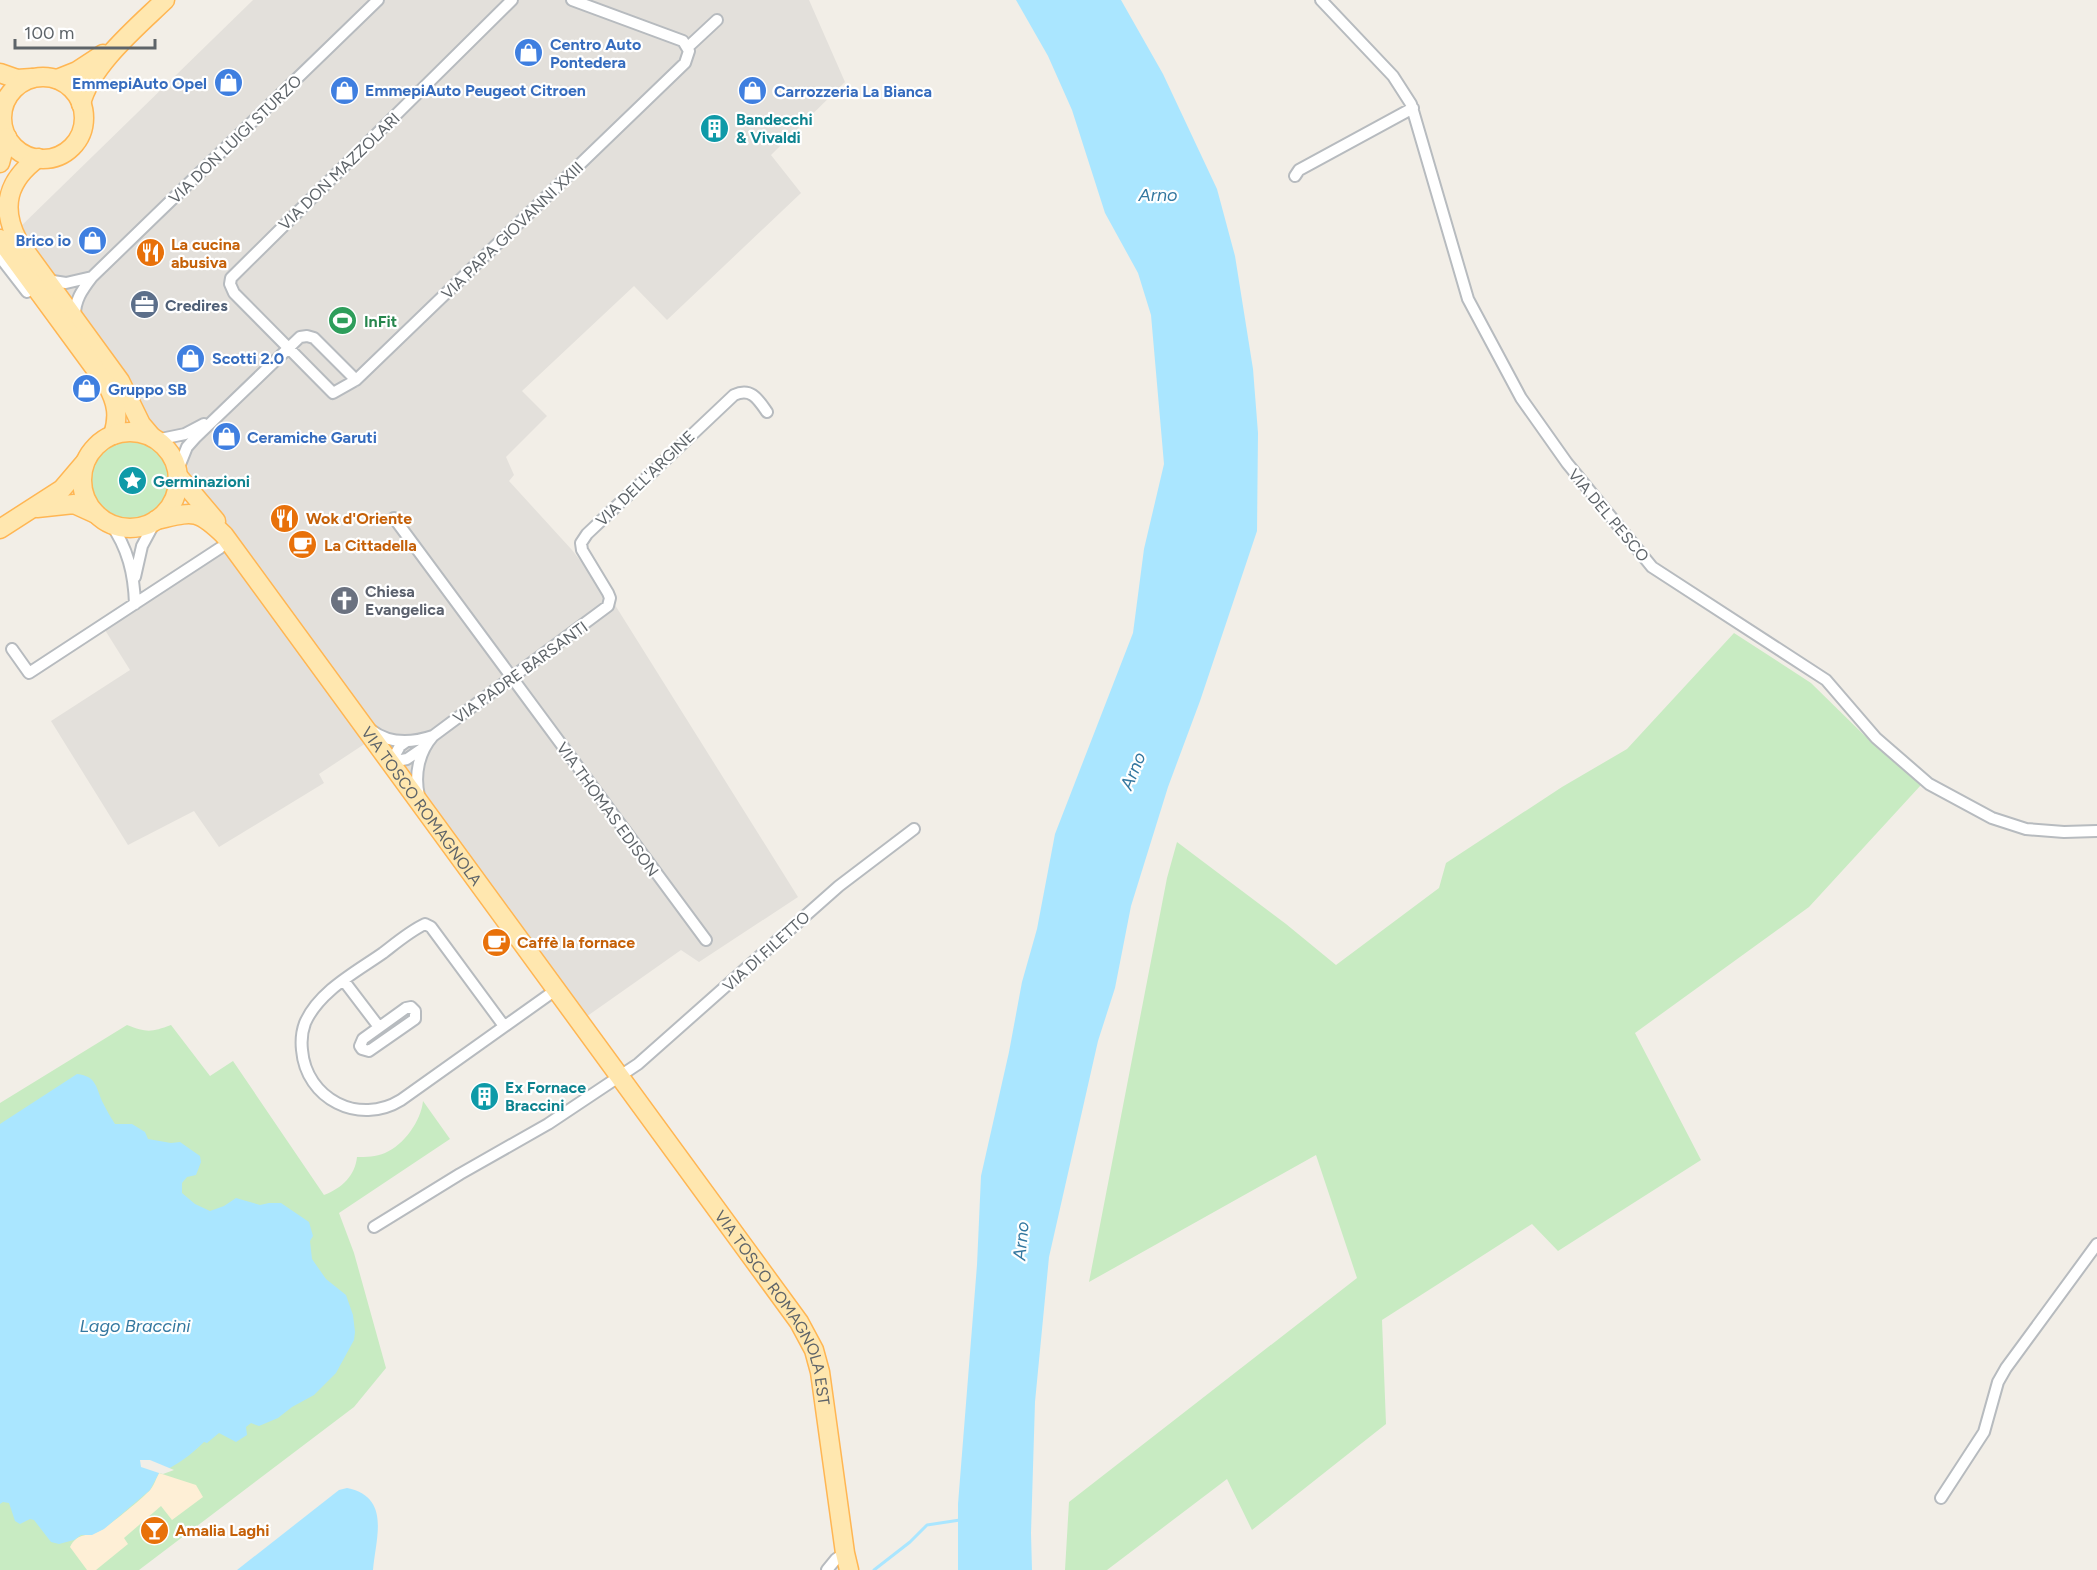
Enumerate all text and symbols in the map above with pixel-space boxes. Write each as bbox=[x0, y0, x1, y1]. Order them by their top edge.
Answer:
scale bar bbox=[15, 12, 154, 50]
text: 100 m bbox=[24, 22, 74, 44]
place label: Centro Auto Pontedera bbox=[550, 35, 641, 72]
shop icon: Centro Auto Pontedera bbox=[513, 37, 545, 69]
shop icon: EmmepiAuto Opel bbox=[212, 67, 244, 99]
street label: VIA DON LUIGI STURZO bbox=[165, 71, 306, 208]
place label: EmmepiAuto Opel bbox=[72, 74, 207, 93]
shop icon: EmmepiAuto Peugeot Citroen bbox=[328, 74, 360, 106]
shop icon: Carrozzeria La Bianca bbox=[737, 75, 769, 107]
place label: EmmepiAuto Peugeot Citroen bbox=[365, 81, 586, 100]
place label: Carrozzeria La Bianca bbox=[774, 82, 932, 101]
street label: VIA DON MAZZOLARI bbox=[275, 109, 404, 234]
place label: Bandecchi & Vivaldi bbox=[736, 110, 813, 147]
building icon: Bandecchi & Vivaldi bbox=[699, 112, 731, 144]
street label: VIA PAPA GIOVANNI XXIII bbox=[437, 158, 587, 303]
water label: Arno bbox=[1138, 184, 1177, 206]
shop icon: Brico io bbox=[76, 224, 108, 256]
place label: Brico io bbox=[16, 231, 71, 250]
place label: La cucina abusiva bbox=[171, 235, 240, 272]
restaurant icon: La cucina abusiva bbox=[134, 237, 166, 269]
office icon: Credires bbox=[128, 289, 160, 321]
place label: Credires bbox=[165, 296, 228, 315]
sports icon: InFit bbox=[327, 305, 359, 337]
place label: InFit bbox=[364, 312, 397, 331]
shop icon: Scotti 2.0 bbox=[175, 342, 207, 374]
place label: Scotti 2.0 bbox=[212, 349, 284, 368]
shop icon: Gruppo SB bbox=[71, 373, 103, 405]
place label: Gruppo SB bbox=[108, 380, 187, 399]
shop icon: Ceramiche Garuti bbox=[210, 421, 242, 453]
street label: VIA DELL'ARGINE bbox=[592, 427, 699, 530]
place label: Ceramiche Garuti bbox=[247, 428, 377, 447]
place icon: Germinazioni bbox=[116, 465, 148, 497]
street label: VIA DEL PESCO bbox=[1564, 465, 1653, 566]
place label: Germinazioni bbox=[153, 472, 250, 491]
restaurant icon: Wok d'Oriente bbox=[269, 502, 301, 534]
place label: Wok d'Oriente bbox=[306, 509, 412, 528]
cafe icon: La Cittadella bbox=[287, 529, 319, 561]
place label: La Cittadella bbox=[324, 536, 417, 555]
place label: Chiesa Evangelica bbox=[365, 582, 445, 619]
church icon: Chiesa Evangelica bbox=[328, 584, 360, 616]
street label: VIA PADRE BARSANTI bbox=[449, 617, 591, 728]
street label: VIA TOSCO ROMAGNOLA bbox=[357, 723, 486, 889]
street label: VIA THOMAS EDISON bbox=[553, 739, 663, 880]
water label: Arno bbox=[1115, 749, 1150, 794]
street label: VIA DI FILETTO bbox=[719, 907, 814, 995]
cafe icon: Caffè la fornace bbox=[480, 926, 512, 958]
place label: Caffè la fornace bbox=[517, 933, 635, 952]
place label: Ex Fornace Braccini bbox=[505, 1078, 586, 1115]
building icon: Ex Fornace Braccini bbox=[468, 1080, 500, 1112]
street label: VIA TOSCO ROMAGNOLA EST bbox=[711, 1207, 833, 1407]
water label: Arno bbox=[1008, 1221, 1034, 1262]
water label: Lago Braccini bbox=[79, 1315, 191, 1337]
bar icon: Amalia Laghi bbox=[138, 1514, 170, 1546]
place label: Amalia Laghi bbox=[175, 1521, 269, 1540]

